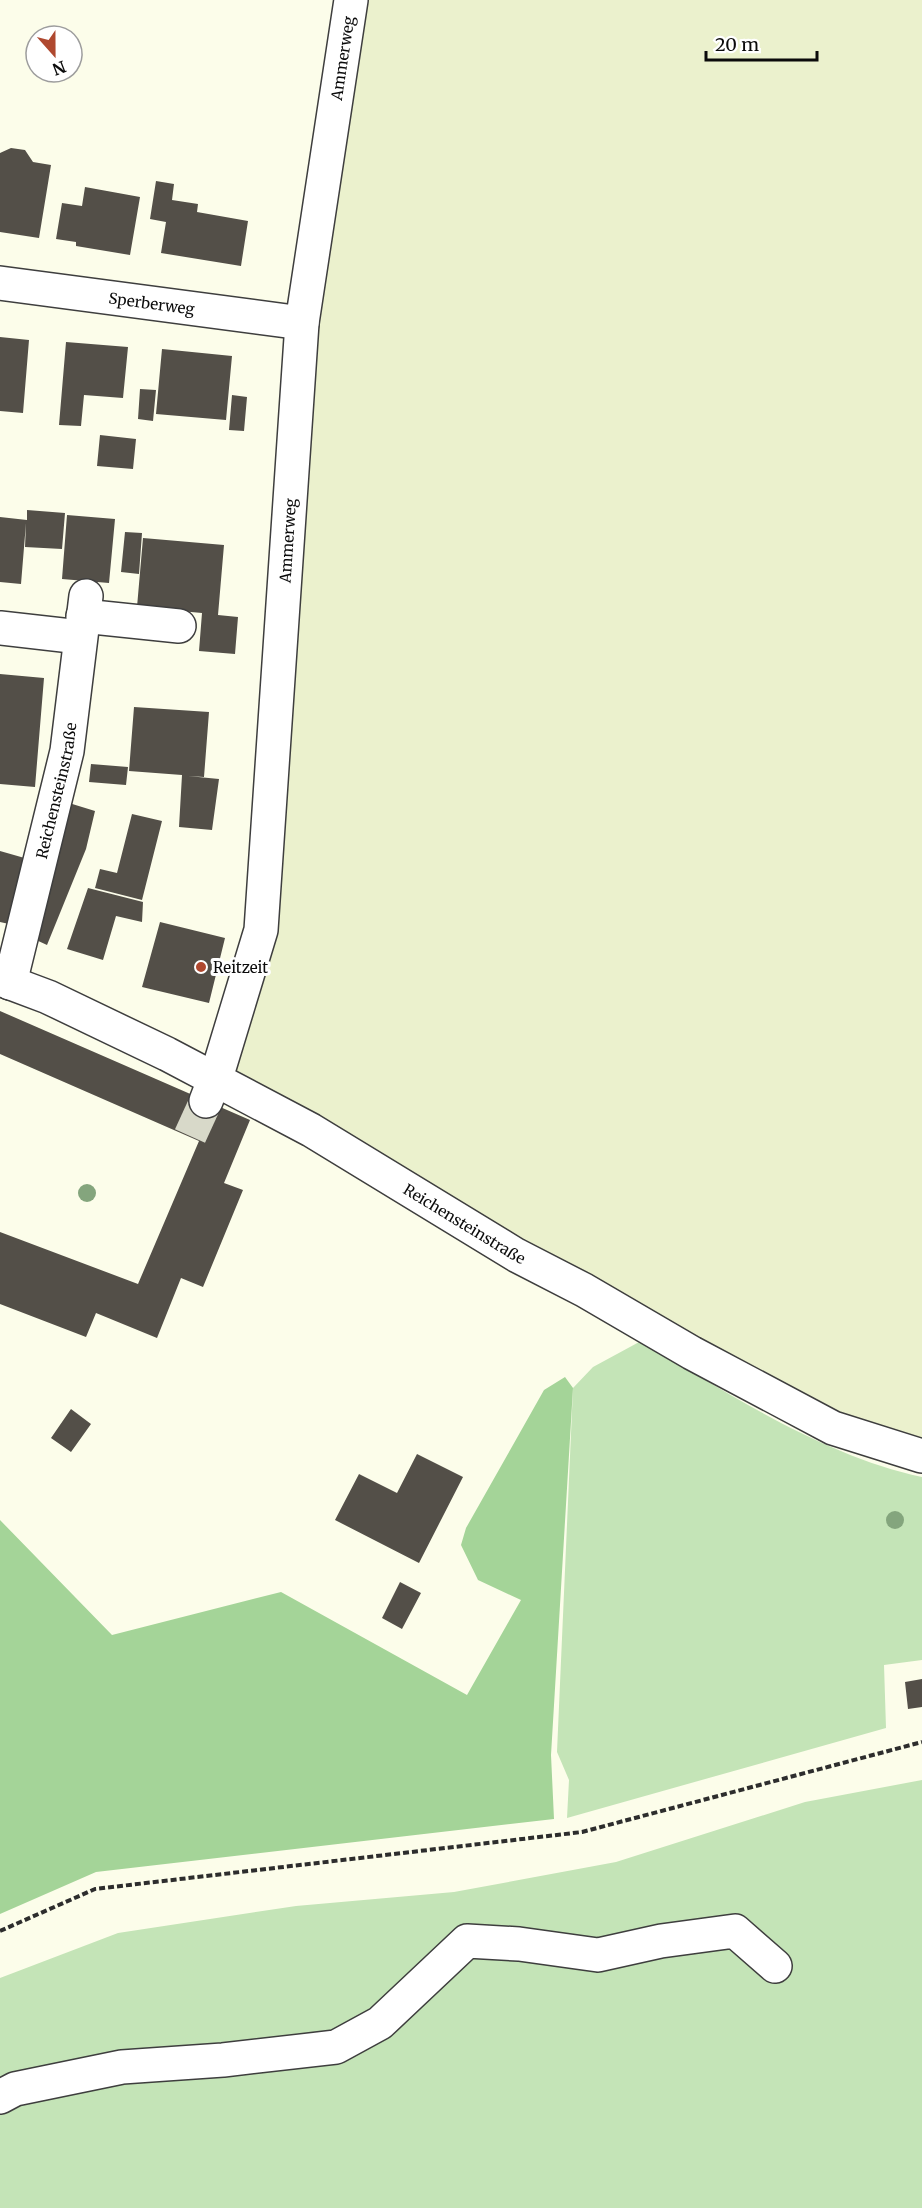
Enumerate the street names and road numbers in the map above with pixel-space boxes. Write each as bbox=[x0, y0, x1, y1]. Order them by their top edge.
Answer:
street label: Ammerweg bbox=[326, 15, 358, 103]
street label: Sperberweg bbox=[107, 288, 196, 318]
street label: Ammerweg bbox=[275, 498, 300, 585]
street label: Reichensteinstraße bbox=[31, 721, 80, 861]
street label: Reichensteinstraße bbox=[400, 1179, 529, 1268]

